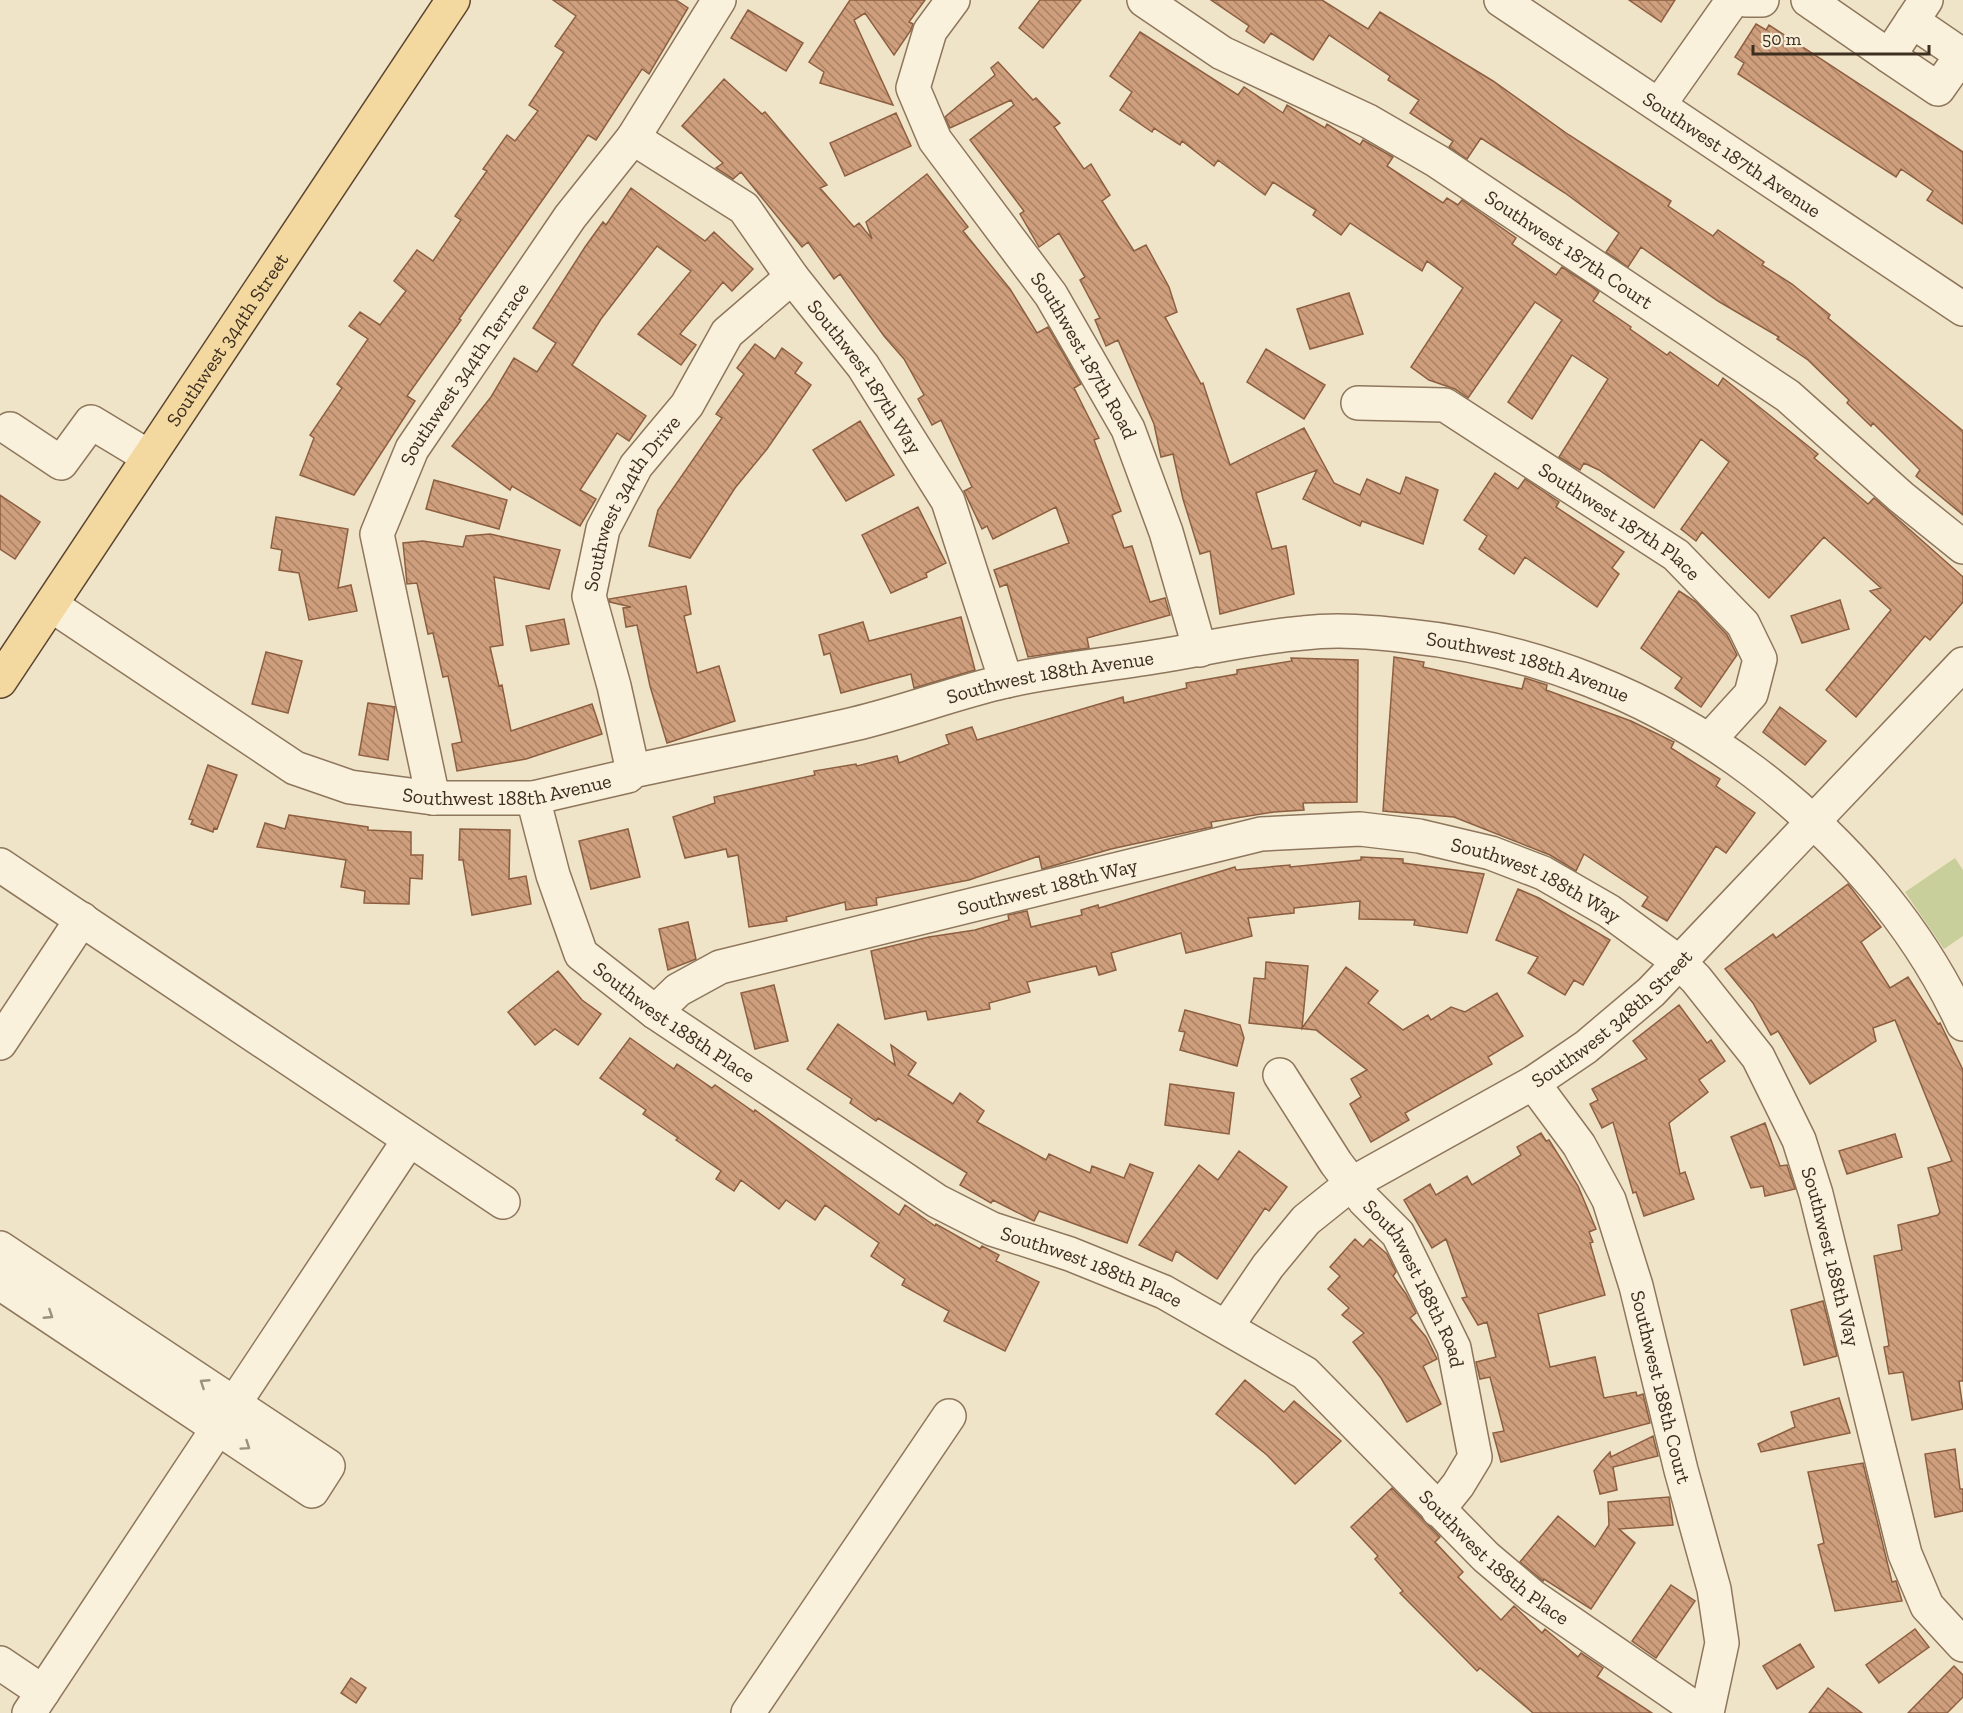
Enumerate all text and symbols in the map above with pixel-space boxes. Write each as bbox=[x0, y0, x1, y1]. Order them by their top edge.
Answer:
scale bar bbox=[1753, 18, 1928, 56]
text: 50 m bbox=[1762, 28, 1802, 50]
street label: Southwest 187th Avenue bbox=[1638, 86, 1826, 223]
street label: Southwest 187th Court bbox=[1481, 185, 1658, 314]
street label: Southwest 344th Street bbox=[161, 248, 294, 431]
street label: Southwest 187th Road bbox=[1026, 267, 1142, 442]
street label: Southwest 344th Terrace bbox=[395, 278, 534, 469]
street label: Southwest 187th Way bbox=[803, 295, 928, 459]
street label: Southwest 344th Drive bbox=[578, 410, 685, 594]
street label: Southwest 187th Place bbox=[1534, 457, 1706, 585]
street label: Southwest 188th Avenue bbox=[1425, 626, 1633, 707]
street label: Southwest 188th Avenue bbox=[943, 645, 1155, 709]
street label: Southwest 188th Avenue bbox=[401, 768, 614, 810]
street label: Southwest 188th Way bbox=[1449, 832, 1626, 928]
street label: Southwest 188th Way bbox=[955, 853, 1141, 920]
street label: Southwest 348th Street bbox=[1527, 944, 1697, 1093]
street label: Southwest 188th Place bbox=[589, 956, 760, 1088]
street label: Southwest 188th Way bbox=[1796, 1164, 1865, 1350]
street label: Southwest 188th Road bbox=[1358, 1194, 1470, 1370]
street label: Southwest 188th Place bbox=[998, 1221, 1187, 1312]
street label: Southwest 188th Court bbox=[1626, 1288, 1696, 1487]
one-way arrow bbox=[43, 1308, 53, 1320]
one-way arrow bbox=[200, 1379, 211, 1390]
one-way arrow bbox=[240, 1439, 251, 1450]
street label: Southwest 188th Place bbox=[1414, 1484, 1574, 1630]

